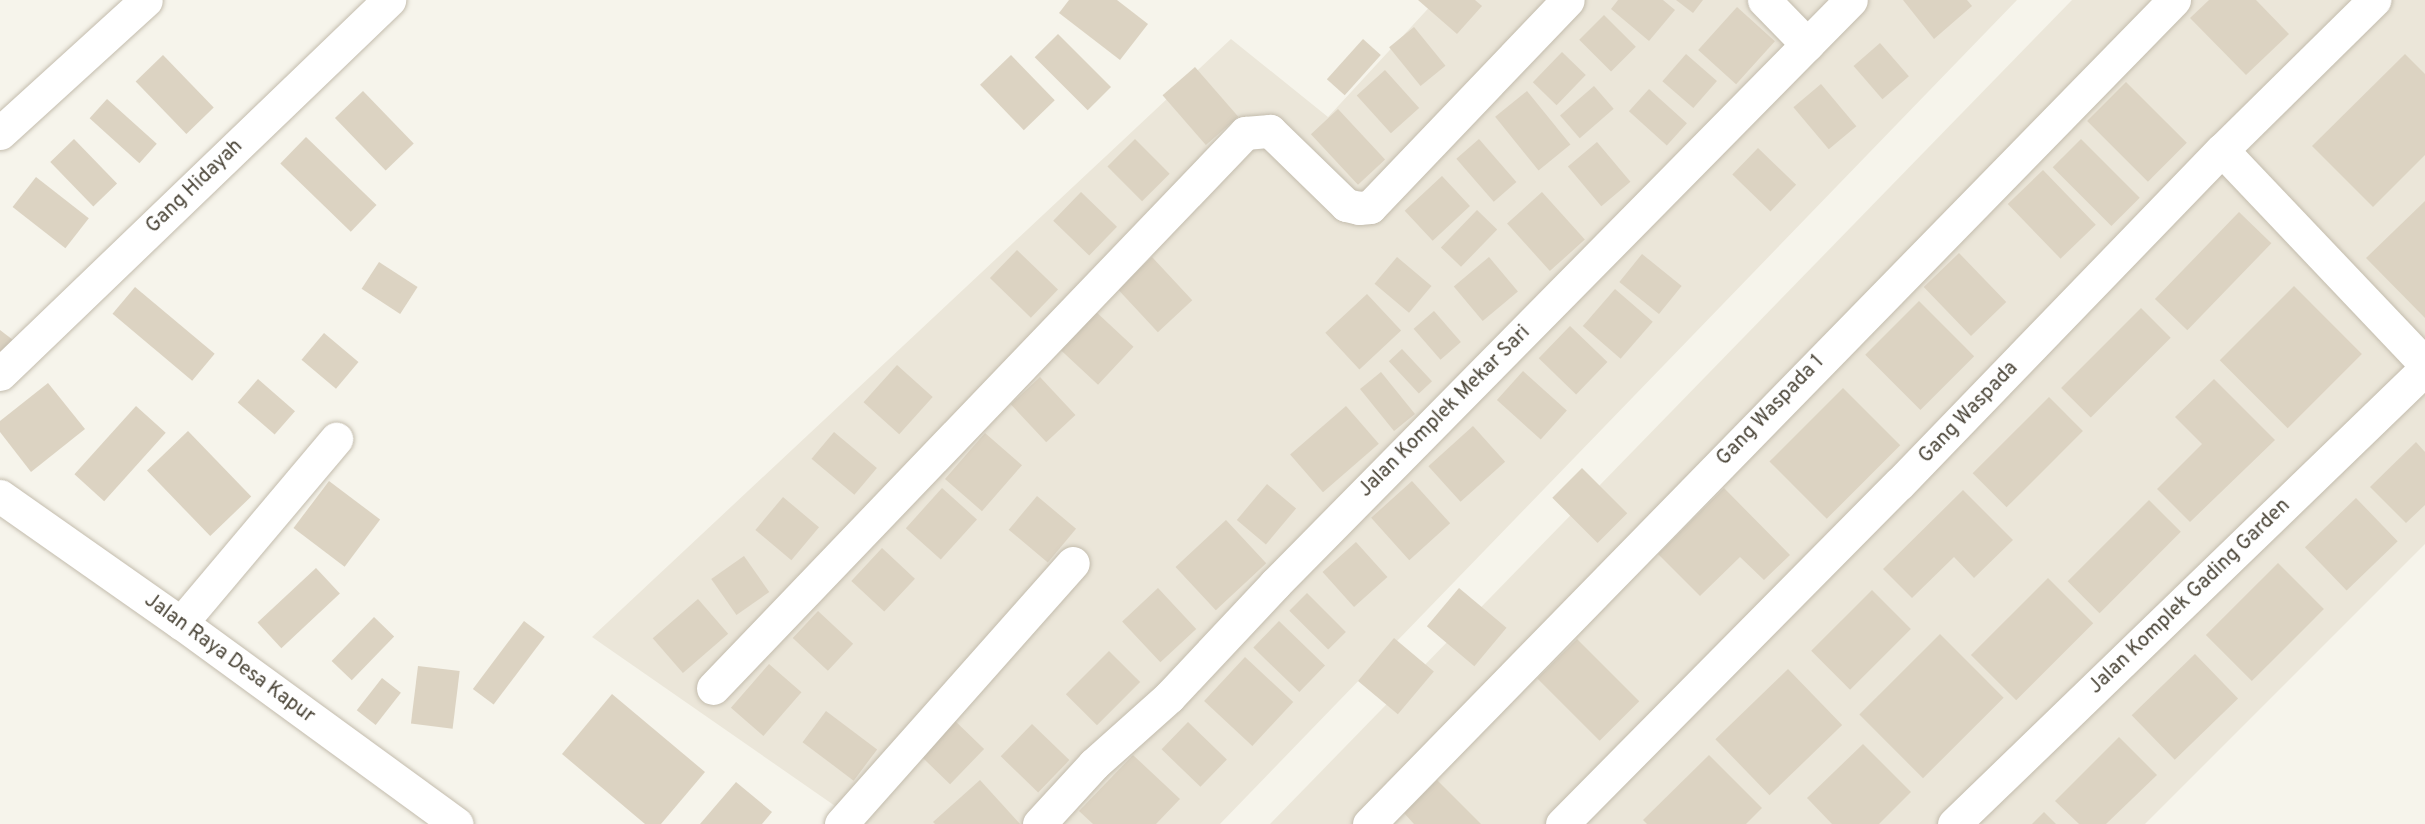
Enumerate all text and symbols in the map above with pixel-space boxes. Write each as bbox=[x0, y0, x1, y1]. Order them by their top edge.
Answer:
street label: Gang Hidayah bbox=[142, 135, 248, 239]
street label: Jalan Komplek Mekar Sari bbox=[1354, 321, 1536, 503]
street label: Gang Waspada 1 bbox=[1712, 351, 1830, 471]
street label: Gang Waspada bbox=[1914, 357, 2024, 469]
street label: Jalan Komplek Gading Garden bbox=[2084, 494, 2296, 700]
street label: Jalan Raya Desa Kapur bbox=[139, 589, 319, 729]

